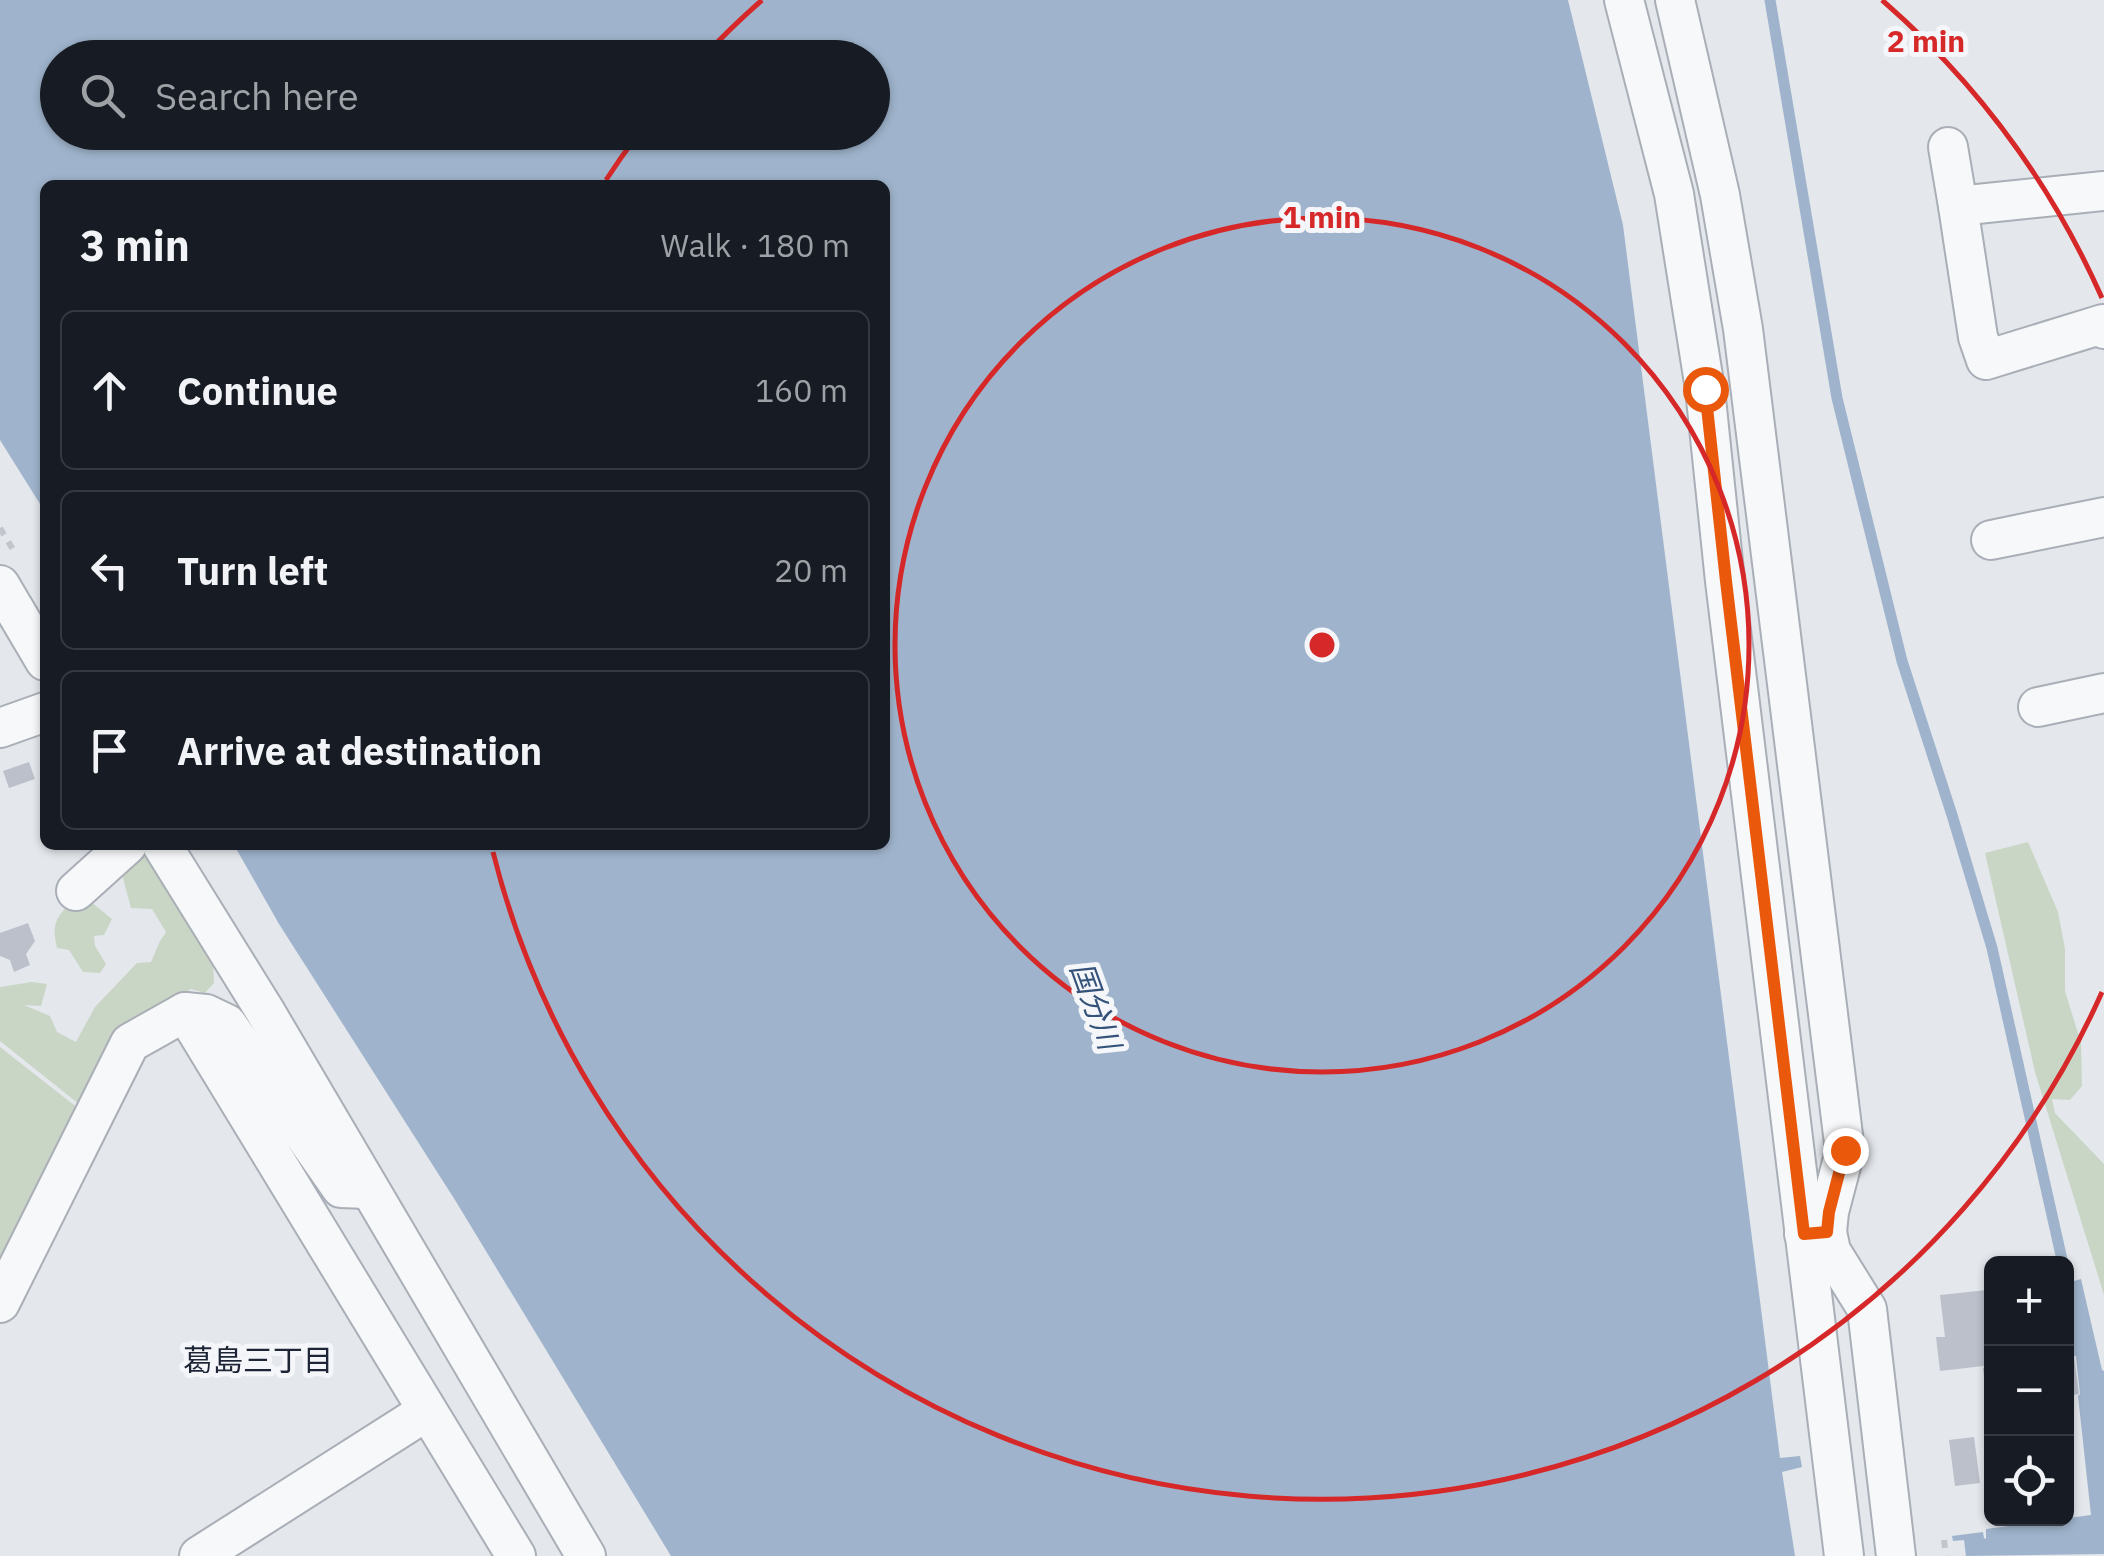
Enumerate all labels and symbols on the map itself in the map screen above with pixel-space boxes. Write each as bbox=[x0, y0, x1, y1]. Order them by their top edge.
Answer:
text: 2 min bbox=[1887, 21, 1965, 60]
text: 1 min bbox=[1283, 197, 1361, 236]
route start bbox=[1683, 367, 1729, 413]
centre of rings bbox=[1304, 627, 1340, 663]
water label: 国分川 bbox=[1063, 957, 1131, 1057]
route end bbox=[1823, 1128, 1869, 1174]
district label: 葛島三丁目 bbox=[183, 1340, 333, 1379]

